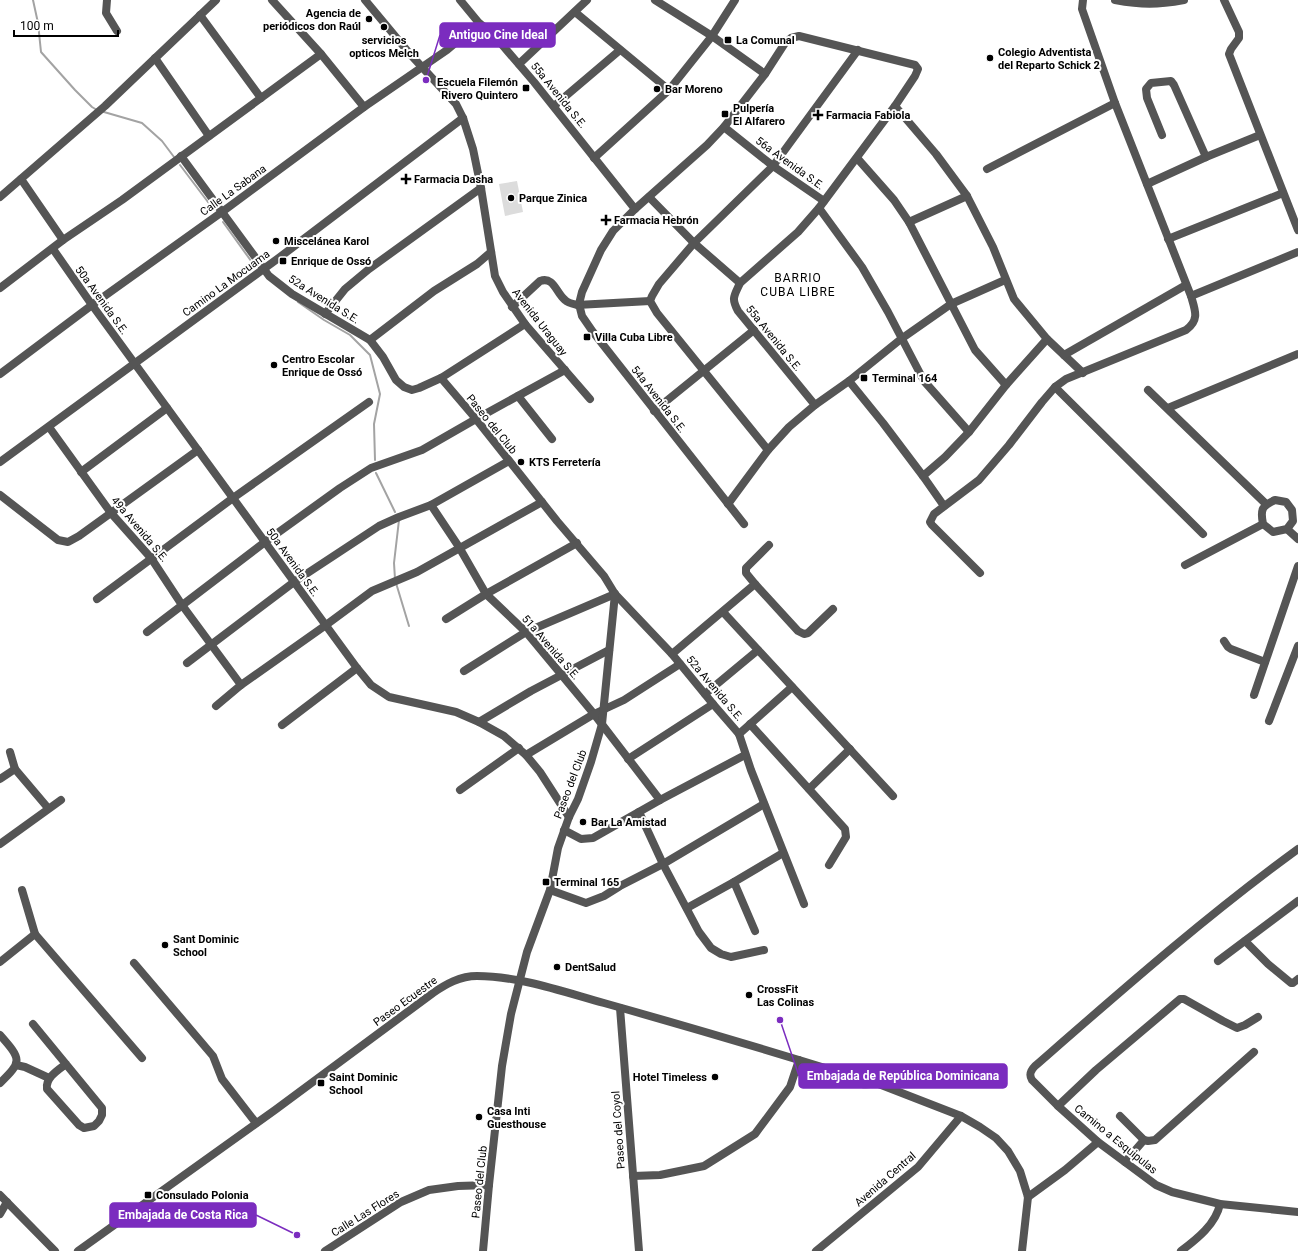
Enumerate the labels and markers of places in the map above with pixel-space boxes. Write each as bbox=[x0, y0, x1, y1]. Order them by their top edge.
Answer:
place label: Agencia de periódicos don Raúl bbox=[263, 7, 361, 33]
marker: Agencia de periódicos don Raúl bbox=[364, 14, 374, 24]
marker: servicios opticos Melch bbox=[379, 22, 389, 32]
callout: Antiguo Cine Ideal bbox=[440, 23, 555, 47]
place label: servicios opticos Melch bbox=[349, 34, 419, 60]
place label: La Comunal bbox=[736, 34, 795, 47]
marker: La Comunal bbox=[723, 35, 733, 45]
place label: Colegio Adventista del Reparto Schick 2 bbox=[998, 46, 1100, 72]
marker: Colegio Adventista del Reparto Schick 2 bbox=[985, 53, 995, 63]
place label: Escuela Filemón Rivero Quintero bbox=[437, 76, 518, 102]
marker: Escuela Filemón Rivero Quintero bbox=[521, 83, 531, 93]
place label: Bar Moreno bbox=[665, 83, 723, 96]
marker: Bar Moreno bbox=[652, 84, 662, 94]
place label: Pulpería El Alfarero bbox=[733, 102, 785, 128]
marker: Pulpería El Alfarero bbox=[720, 109, 730, 119]
place label: Farmacia Fabiola bbox=[826, 109, 910, 122]
marker: Farmacia Fabiola bbox=[813, 110, 823, 120]
place label: Farmacia Dasha bbox=[414, 173, 493, 186]
marker: Farmacia Dasha bbox=[401, 174, 411, 184]
place label: Parque Zinica bbox=[519, 192, 587, 205]
marker: Parque Zinica bbox=[506, 193, 516, 203]
place label: Farmacia Hebrón bbox=[614, 214, 699, 227]
marker: Farmacia Hebrón bbox=[601, 215, 611, 225]
place label: Miscelánea Karol bbox=[284, 235, 369, 248]
marker: Miscelánea Karol bbox=[271, 236, 281, 246]
place label: Enrique de Ossó bbox=[291, 255, 371, 268]
marker: Enrique de Ossó bbox=[278, 256, 288, 266]
place label: Villa Cuba Libre bbox=[595, 331, 673, 344]
marker: Villa Cuba Libre bbox=[582, 332, 592, 342]
place label: Centro Escolar Enrique de Ossó bbox=[282, 353, 362, 379]
marker: Centro Escolar Enrique de Ossó bbox=[269, 360, 279, 370]
place label: Terminal 164 bbox=[872, 372, 938, 385]
marker: Terminal 164 bbox=[859, 373, 869, 383]
place label: KTS Ferretería bbox=[529, 456, 601, 469]
marker: KTS Ferretería bbox=[516, 457, 526, 467]
place label: Bar La Amistad bbox=[591, 816, 666, 829]
marker: Bar La Amistad bbox=[578, 817, 588, 827]
place label: Terminal 165 bbox=[554, 876, 619, 889]
marker: Terminal 165 bbox=[541, 877, 551, 887]
place label: Sant Dominic School bbox=[173, 933, 239, 959]
marker: Sant Dominic School bbox=[160, 940, 170, 950]
place label: DentSalud bbox=[565, 961, 616, 974]
marker: DentSalud bbox=[552, 962, 562, 972]
place label: CrossFit Las Colinas bbox=[757, 983, 815, 1009]
marker: CrossFit Las Colinas bbox=[744, 990, 754, 1000]
callout: Embajada de República Dominicana bbox=[799, 1064, 1007, 1088]
place label: Saint Dominic School bbox=[329, 1071, 398, 1097]
place label: Hotel Timeless bbox=[633, 1071, 707, 1084]
marker: Hotel Timeless bbox=[710, 1072, 720, 1082]
marker: Saint Dominic School bbox=[316, 1078, 326, 1088]
place label: Casa Inti Guesthouse bbox=[487, 1105, 546, 1131]
marker: Casa Inti Guesthouse bbox=[474, 1112, 484, 1122]
place label: Consulado Polonia bbox=[156, 1189, 249, 1202]
marker: Consulado Polonia bbox=[143, 1190, 153, 1200]
callout: Embajada de Costa Rica bbox=[110, 1203, 256, 1227]

